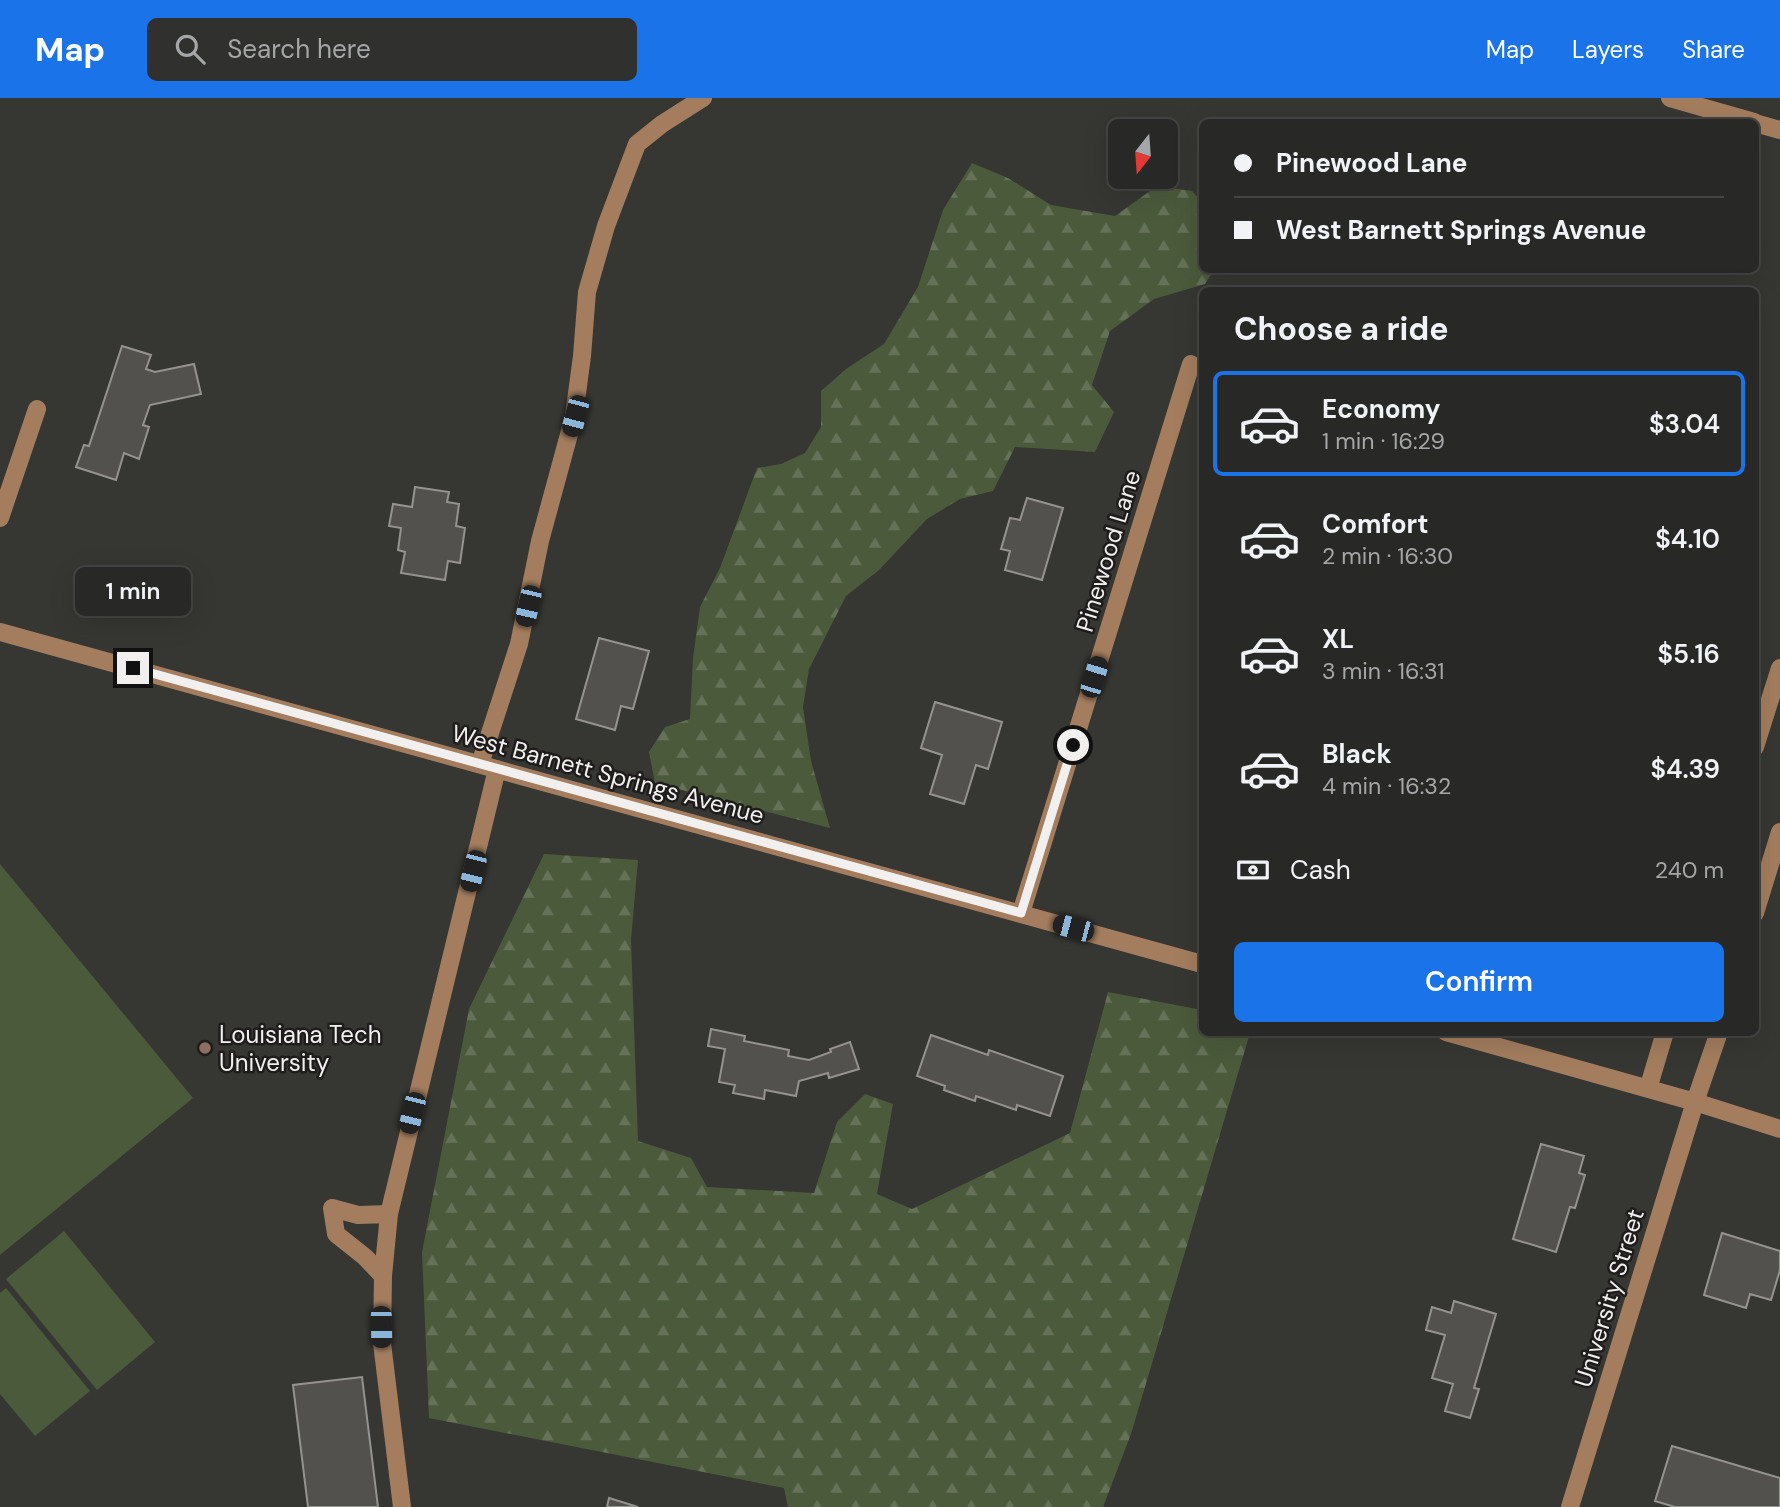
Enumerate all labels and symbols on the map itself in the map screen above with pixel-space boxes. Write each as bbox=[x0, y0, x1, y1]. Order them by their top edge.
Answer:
north arrow bbox=[1108, 119, 1178, 189]
car bbox=[560, 393, 591, 439]
street label: Pinewood Lane bbox=[1069, 466, 1147, 636]
callout: 1 min bbox=[75, 566, 191, 616]
car bbox=[514, 583, 543, 629]
route end bbox=[117, 652, 149, 684]
car bbox=[1078, 654, 1111, 700]
street label: West Barnett Springs Avenue bbox=[448, 717, 768, 831]
route start bbox=[1057, 729, 1089, 761]
car bbox=[458, 848, 489, 894]
car bbox=[1050, 912, 1097, 944]
place label: Louisiana Tech University bbox=[219, 1019, 381, 1078]
marker: Louisiana Tech University bbox=[197, 1040, 213, 1056]
car bbox=[397, 1090, 428, 1136]
street label: University Street bbox=[1567, 1205, 1651, 1391]
car bbox=[371, 1306, 392, 1348]

